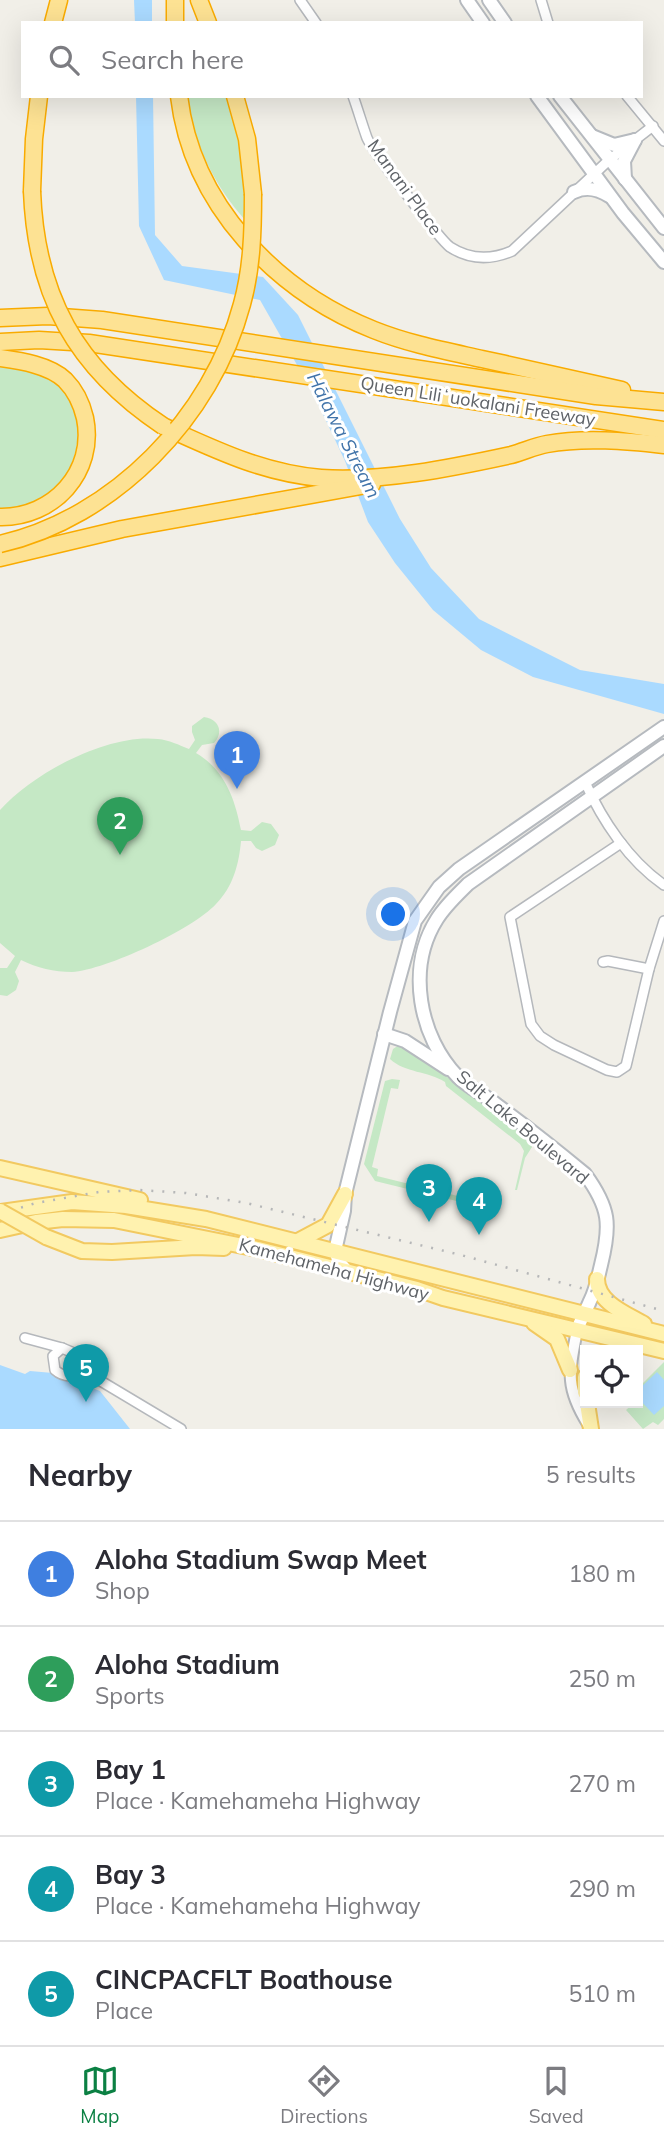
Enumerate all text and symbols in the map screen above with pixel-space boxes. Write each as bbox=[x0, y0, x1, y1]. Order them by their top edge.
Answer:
search box bbox=[21, 21, 643, 98]
icon: search bbox=[45, 41, 83, 79]
text: Search here bbox=[101, 43, 244, 76]
street label: Manani Place bbox=[363, 135, 447, 239]
water label: Hālawa Stream bbox=[302, 368, 386, 502]
street label: Queen Liliʻuokalani Freeway bbox=[359, 371, 598, 431]
pin: 1 bbox=[214, 731, 260, 789]
pin: 2 bbox=[97, 797, 143, 855]
your location bbox=[376, 897, 410, 931]
street label: Salt Lake Boulevard bbox=[452, 1065, 594, 1189]
pin: 3 bbox=[406, 1164, 452, 1222]
pin: 4 bbox=[456, 1177, 502, 1235]
street label: Kamehameha Highway bbox=[236, 1233, 432, 1306]
pin: 5 bbox=[63, 1344, 109, 1402]
map controls bbox=[580, 1345, 643, 1408]
button: locate bbox=[580, 1345, 643, 1408]
text: Nearby bbox=[28, 1456, 132, 1494]
text: 5 results bbox=[546, 1460, 636, 1489]
text: Aloha Stadium Swap Meet bbox=[95, 1543, 427, 1576]
text: 1 bbox=[44, 1559, 58, 1588]
text: 180 m bbox=[568, 1559, 636, 1588]
text: Shop bbox=[95, 1576, 150, 1605]
text: Aloha Stadium bbox=[95, 1648, 280, 1681]
text: 2 bbox=[44, 1664, 58, 1693]
text: 250 m bbox=[568, 1664, 636, 1693]
text: Sports bbox=[95, 1681, 165, 1710]
text: Bay 1 bbox=[95, 1753, 166, 1786]
text: 3 bbox=[44, 1769, 58, 1798]
text: 270 m bbox=[568, 1769, 636, 1798]
text: Place · Kamehameha Highway bbox=[95, 1786, 421, 1815]
text: Bay 3 bbox=[95, 1858, 166, 1891]
text: 4 bbox=[44, 1874, 58, 1903]
text: 290 m bbox=[568, 1874, 636, 1903]
text: Place · Kamehameha Highway bbox=[95, 1891, 421, 1920]
text: CINCPACFLT Boathouse bbox=[95, 1963, 392, 1996]
text: 5 bbox=[44, 1979, 58, 2008]
text: 510 m bbox=[568, 1979, 636, 2008]
text: Place bbox=[95, 1996, 153, 2025]
tab: Map bbox=[80, 2062, 119, 2128]
tab: Directions bbox=[280, 2062, 368, 2128]
tab: Saved bbox=[529, 2062, 584, 2128]

